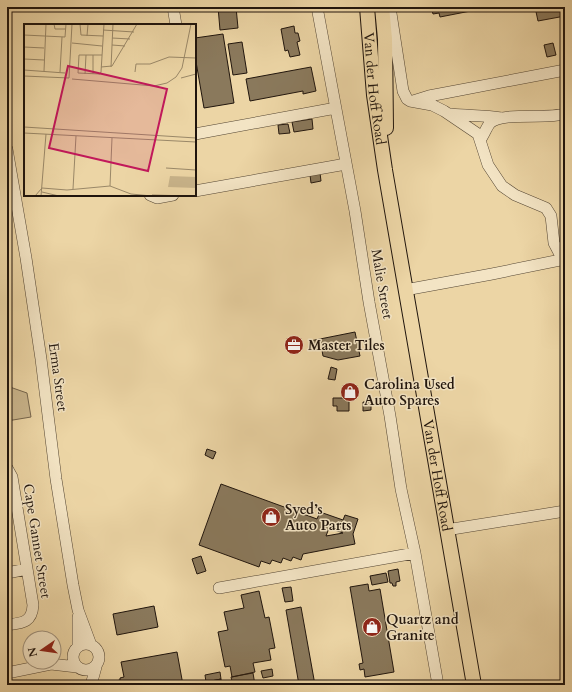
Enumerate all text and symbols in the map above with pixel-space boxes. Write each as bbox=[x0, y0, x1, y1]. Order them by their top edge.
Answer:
inset map bbox=[24, 24, 196, 196]
street label: Van der Hoff Road bbox=[360, 32, 391, 147]
street label: Malie Street bbox=[367, 248, 398, 321]
office icon: Master Tiles bbox=[283, 334, 305, 356]
place label: Master Tiles bbox=[308, 336, 385, 355]
street label: Erma Street bbox=[44, 341, 72, 413]
place label: Carolina Used Auto Spares bbox=[364, 375, 455, 410]
shop icon: Carolina Used Auto Spares bbox=[339, 381, 361, 403]
street label: Van der Hoff Road bbox=[419, 418, 457, 533]
street label: Cape Gannet Street bbox=[19, 482, 56, 600]
place label: Syed’s Auto Parts bbox=[285, 500, 352, 535]
shop icon: Syed’s Auto Parts bbox=[260, 506, 282, 528]
place label: Quartz and Granite bbox=[386, 610, 459, 645]
shop icon: Quartz and Granite bbox=[361, 616, 383, 638]
north arrow bbox=[22, 630, 62, 670]
text: N bbox=[24, 645, 41, 658]

